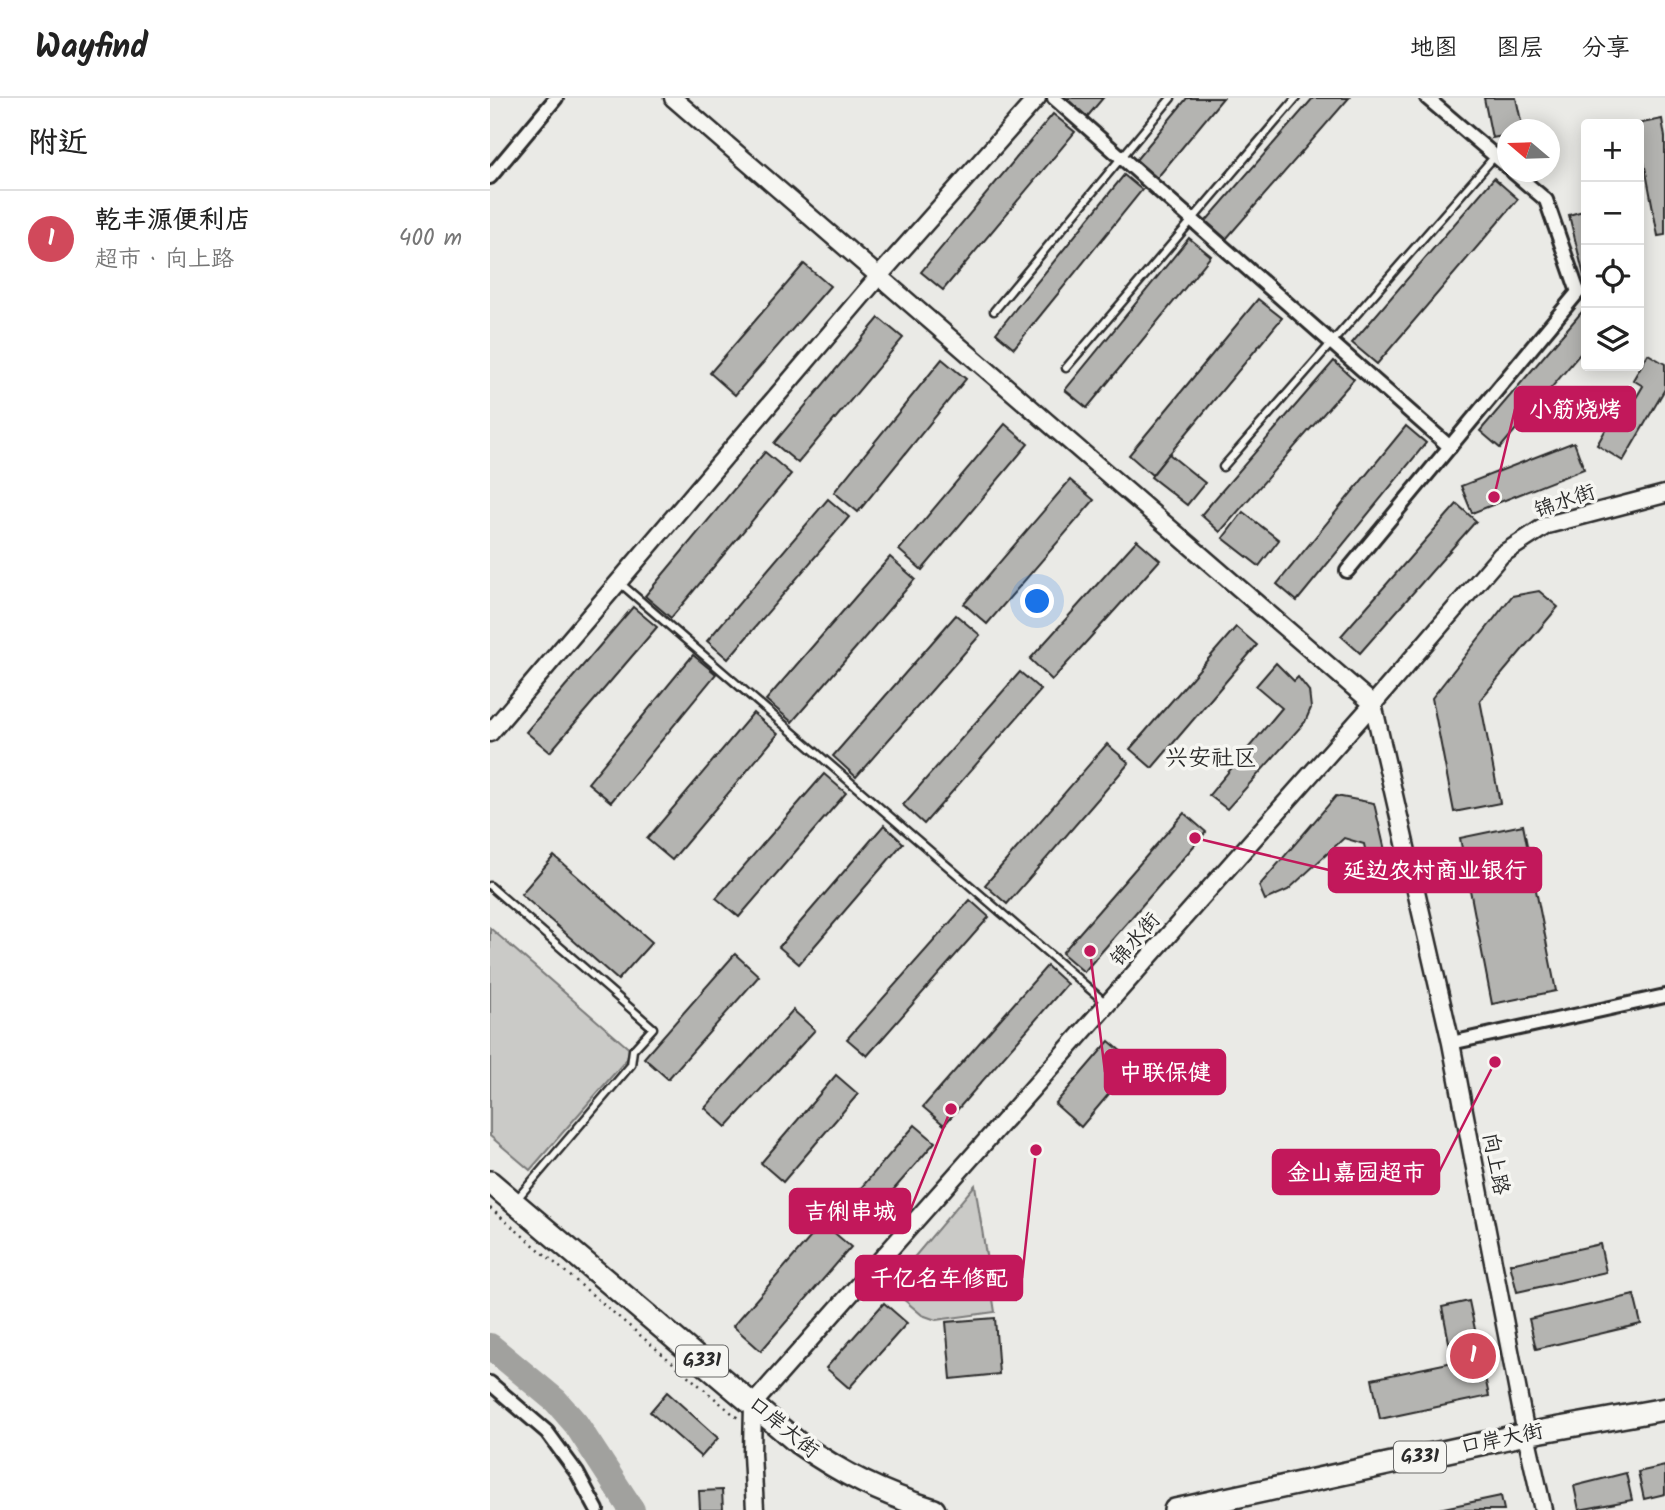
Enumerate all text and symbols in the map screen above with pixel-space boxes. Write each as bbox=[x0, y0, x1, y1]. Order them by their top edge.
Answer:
text: Wayfind bbox=[35, 22, 148, 75]
text: 地图 bbox=[1410, 29, 1458, 68]
text: 图层 bbox=[1496, 29, 1544, 68]
text: 分享 bbox=[1582, 29, 1630, 68]
north arrow bbox=[1497, 119, 1560, 182]
map controls bbox=[1581, 119, 1644, 371]
button: + bbox=[1581, 119, 1644, 182]
text: 附近 bbox=[28, 120, 88, 168]
button: − bbox=[1581, 182, 1644, 245]
text: 乾丰源便利店 bbox=[95, 200, 251, 242]
text: 1 bbox=[48, 221, 54, 257]
text: 400 m bbox=[399, 221, 462, 257]
text: 超市 · 向上路 bbox=[95, 242, 234, 278]
button: locate bbox=[1581, 245, 1644, 308]
button: layers bbox=[1581, 308, 1644, 371]
callout: 小筋烧烤 bbox=[1515, 387, 1635, 431]
text: 小筋烧烤 bbox=[1529, 393, 1621, 429]
street label: 锦水街 bbox=[1530, 476, 1600, 528]
your location bbox=[1020, 584, 1054, 618]
district label: 兴安社区 bbox=[1165, 741, 1257, 777]
callout: 延边农村商业银行 bbox=[1329, 848, 1541, 892]
text: 延边农村商业银行 bbox=[1343, 854, 1527, 890]
street label: 锦水街 bbox=[1103, 905, 1169, 975]
callout: 中联保健 bbox=[1105, 1050, 1225, 1094]
text: 中联保健 bbox=[1119, 1056, 1211, 1092]
street label: 向上路 bbox=[1473, 1130, 1517, 1198]
callout: 金山嘉园超市 bbox=[1273, 1150, 1439, 1194]
text: 金山嘉园超市 bbox=[1287, 1156, 1425, 1192]
callout: 吉俐串城 bbox=[790, 1189, 910, 1233]
text: 吉俐串城 bbox=[804, 1195, 896, 1231]
callout: 千亿名车修配 bbox=[856, 1256, 1022, 1300]
text: 千亿名车修配 bbox=[870, 1262, 1008, 1298]
pin: 1 bbox=[1450, 1330, 1496, 1382]
road number: G331 bbox=[676, 1345, 728, 1376]
street label: 口岸大街 bbox=[740, 1389, 826, 1467]
street label: 口岸大街 bbox=[1457, 1415, 1547, 1465]
road number: G331 bbox=[1394, 1442, 1446, 1472]

